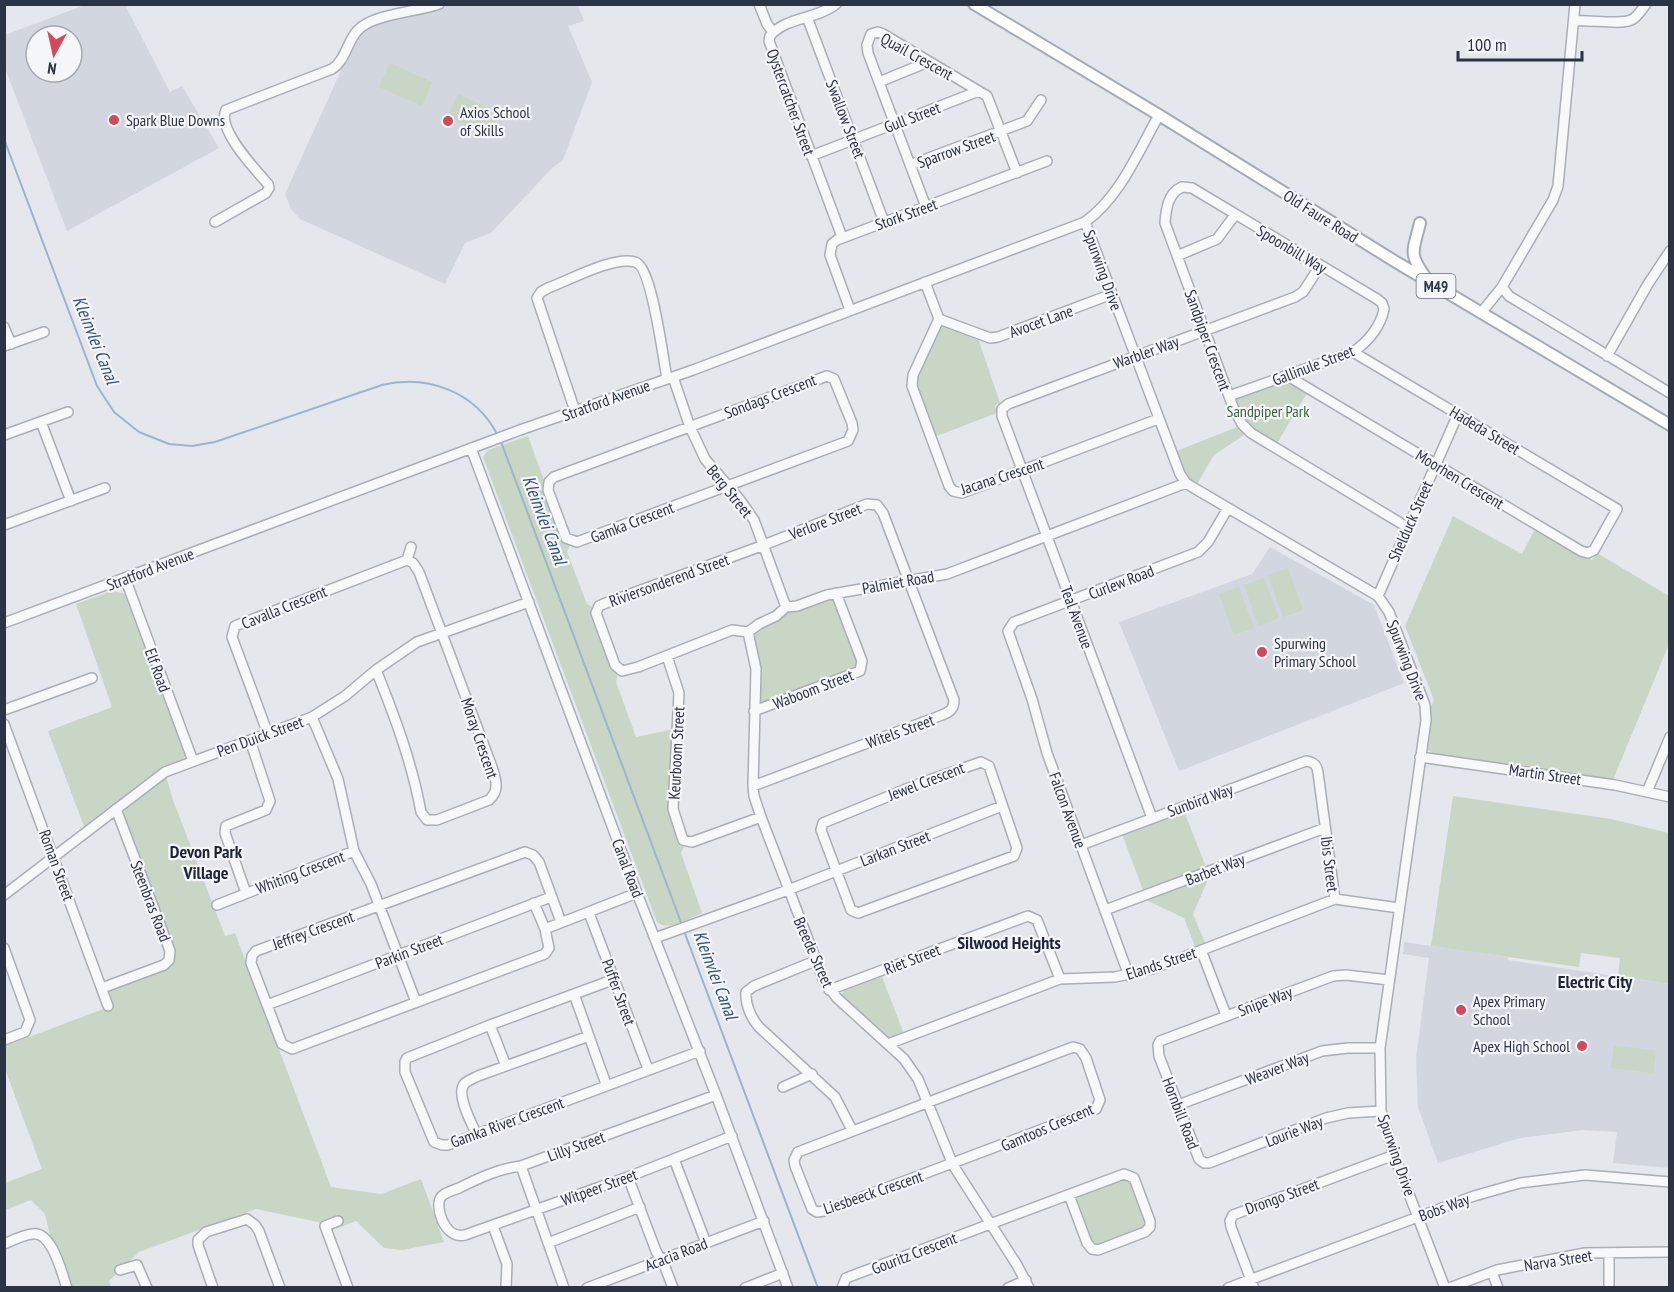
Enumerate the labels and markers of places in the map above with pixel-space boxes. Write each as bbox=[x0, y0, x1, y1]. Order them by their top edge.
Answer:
place label: Axios School of Skills bbox=[460, 102, 530, 140]
place label: Spark Blue Downs bbox=[126, 110, 225, 130]
marker: Spark Blue Downs bbox=[107, 113, 121, 127]
marker: Axios School of Skills bbox=[441, 114, 455, 128]
place label: Spurwing Primary School bbox=[1274, 633, 1356, 671]
marker: Spurwing Primary School bbox=[1255, 645, 1269, 659]
place label: Apex Primary School bbox=[1473, 991, 1545, 1029]
marker: Apex Primary School bbox=[1454, 1003, 1468, 1017]
place label: Apex High School bbox=[1473, 1036, 1570, 1056]
marker: Apex High School bbox=[1575, 1039, 1589, 1053]

